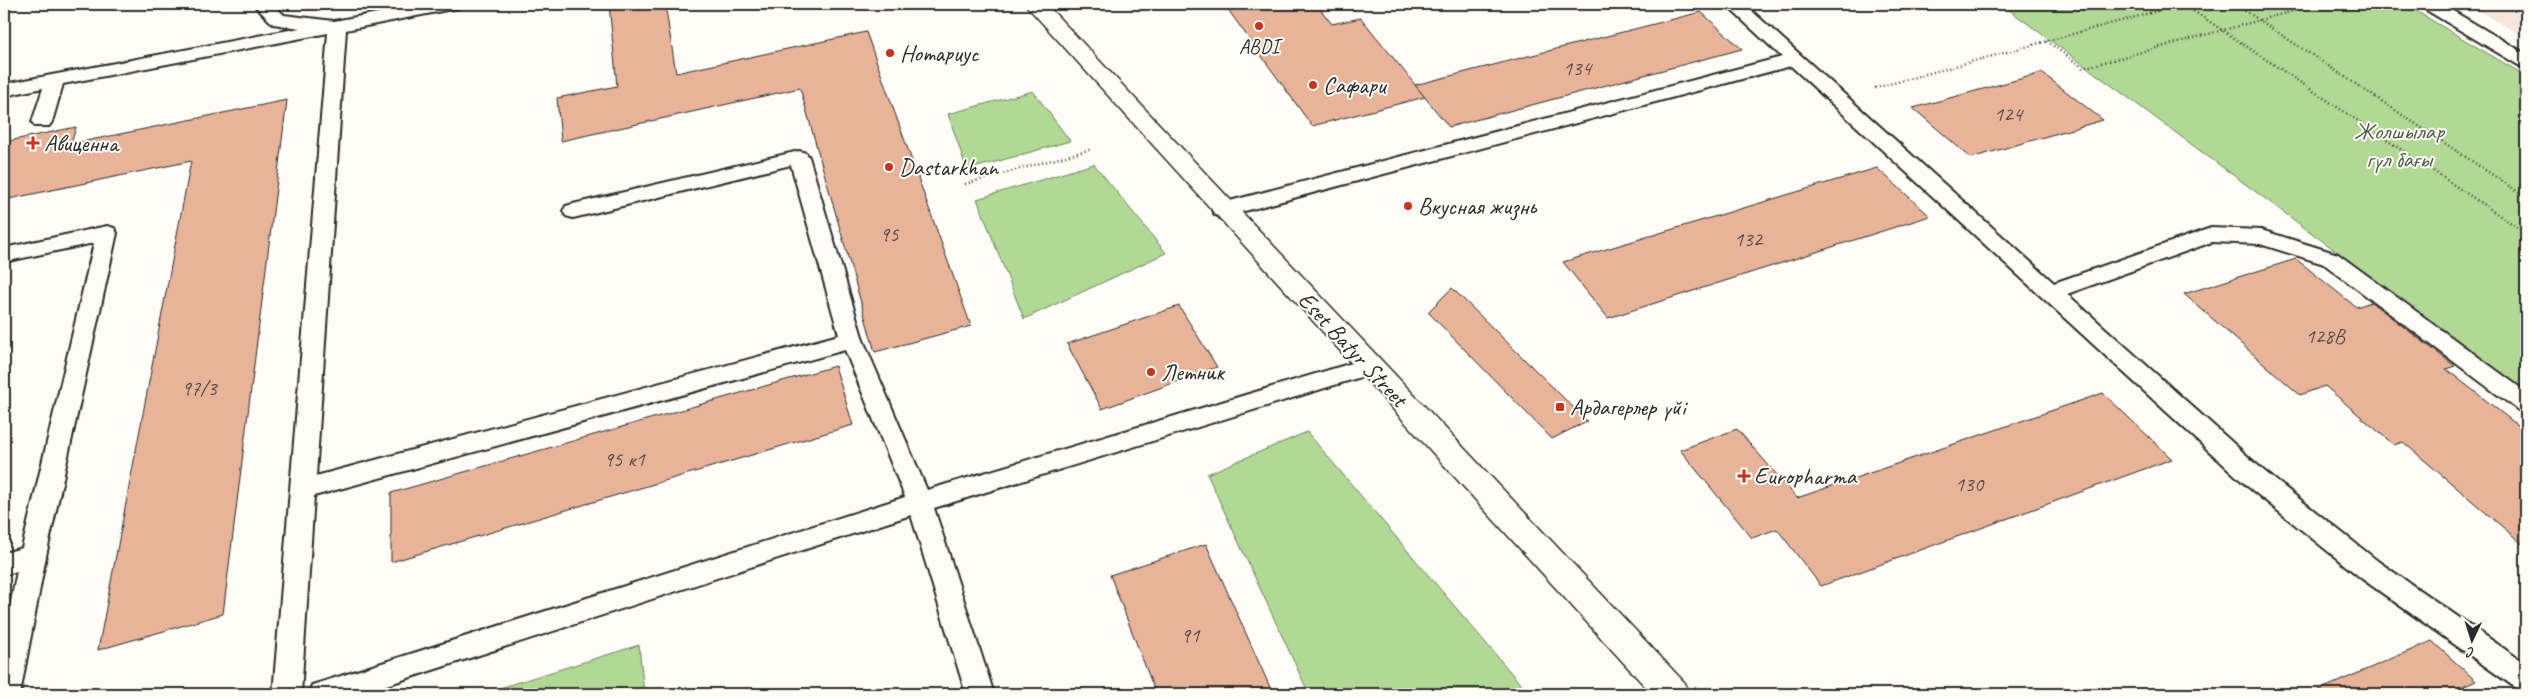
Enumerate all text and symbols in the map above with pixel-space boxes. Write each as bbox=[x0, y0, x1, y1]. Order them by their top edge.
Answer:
marker: ABDI bbox=[1253, 20, 1265, 32]
place label: ABDI bbox=[1239, 34, 1283, 59]
place label: Нотариус bbox=[900, 38, 980, 68]
marker: Нотариус bbox=[884, 47, 896, 59]
house number: 134 bbox=[1563, 55, 1594, 81]
place label: Сафари bbox=[1323, 70, 1388, 100]
marker: Сафари bbox=[1307, 79, 1319, 91]
house number: 124 bbox=[1994, 101, 2025, 127]
park label: Жолшылар гүл бағы bbox=[2354, 116, 2446, 174]
place label: Авиценна bbox=[44, 128, 120, 158]
marker: Авиценна bbox=[26, 136, 40, 150]
place label: Dastarkhan bbox=[899, 152, 999, 182]
marker: Dastarkhan bbox=[883, 161, 895, 173]
place label: Вкусная жизнь bbox=[1418, 191, 1537, 221]
marker: Вкусная жизнь bbox=[1402, 200, 1414, 212]
house number: 95 bbox=[880, 221, 900, 247]
house number: 132 bbox=[1734, 226, 1764, 252]
street label: Eset Batyr Street bbox=[1292, 285, 1415, 414]
house number: 128B bbox=[2305, 323, 2347, 349]
place label: Летник bbox=[1161, 357, 1226, 387]
marker: Летник bbox=[1145, 366, 1157, 378]
house number: 97/3 bbox=[181, 375, 218, 401]
place label: Ардагерлер үйі bbox=[1570, 392, 1688, 422]
marker: Ардагерлер үйі bbox=[1554, 401, 1566, 413]
house number: 95 к1 bbox=[603, 446, 646, 472]
place label: Europharma bbox=[1754, 461, 1858, 491]
marker: Europharma bbox=[1738, 470, 1750, 482]
house number: 130 bbox=[1955, 471, 1985, 497]
north arrow bbox=[2448, 616, 2498, 666]
house number: 91 bbox=[1181, 622, 1201, 648]
text: С bbox=[2465, 644, 2475, 661]

